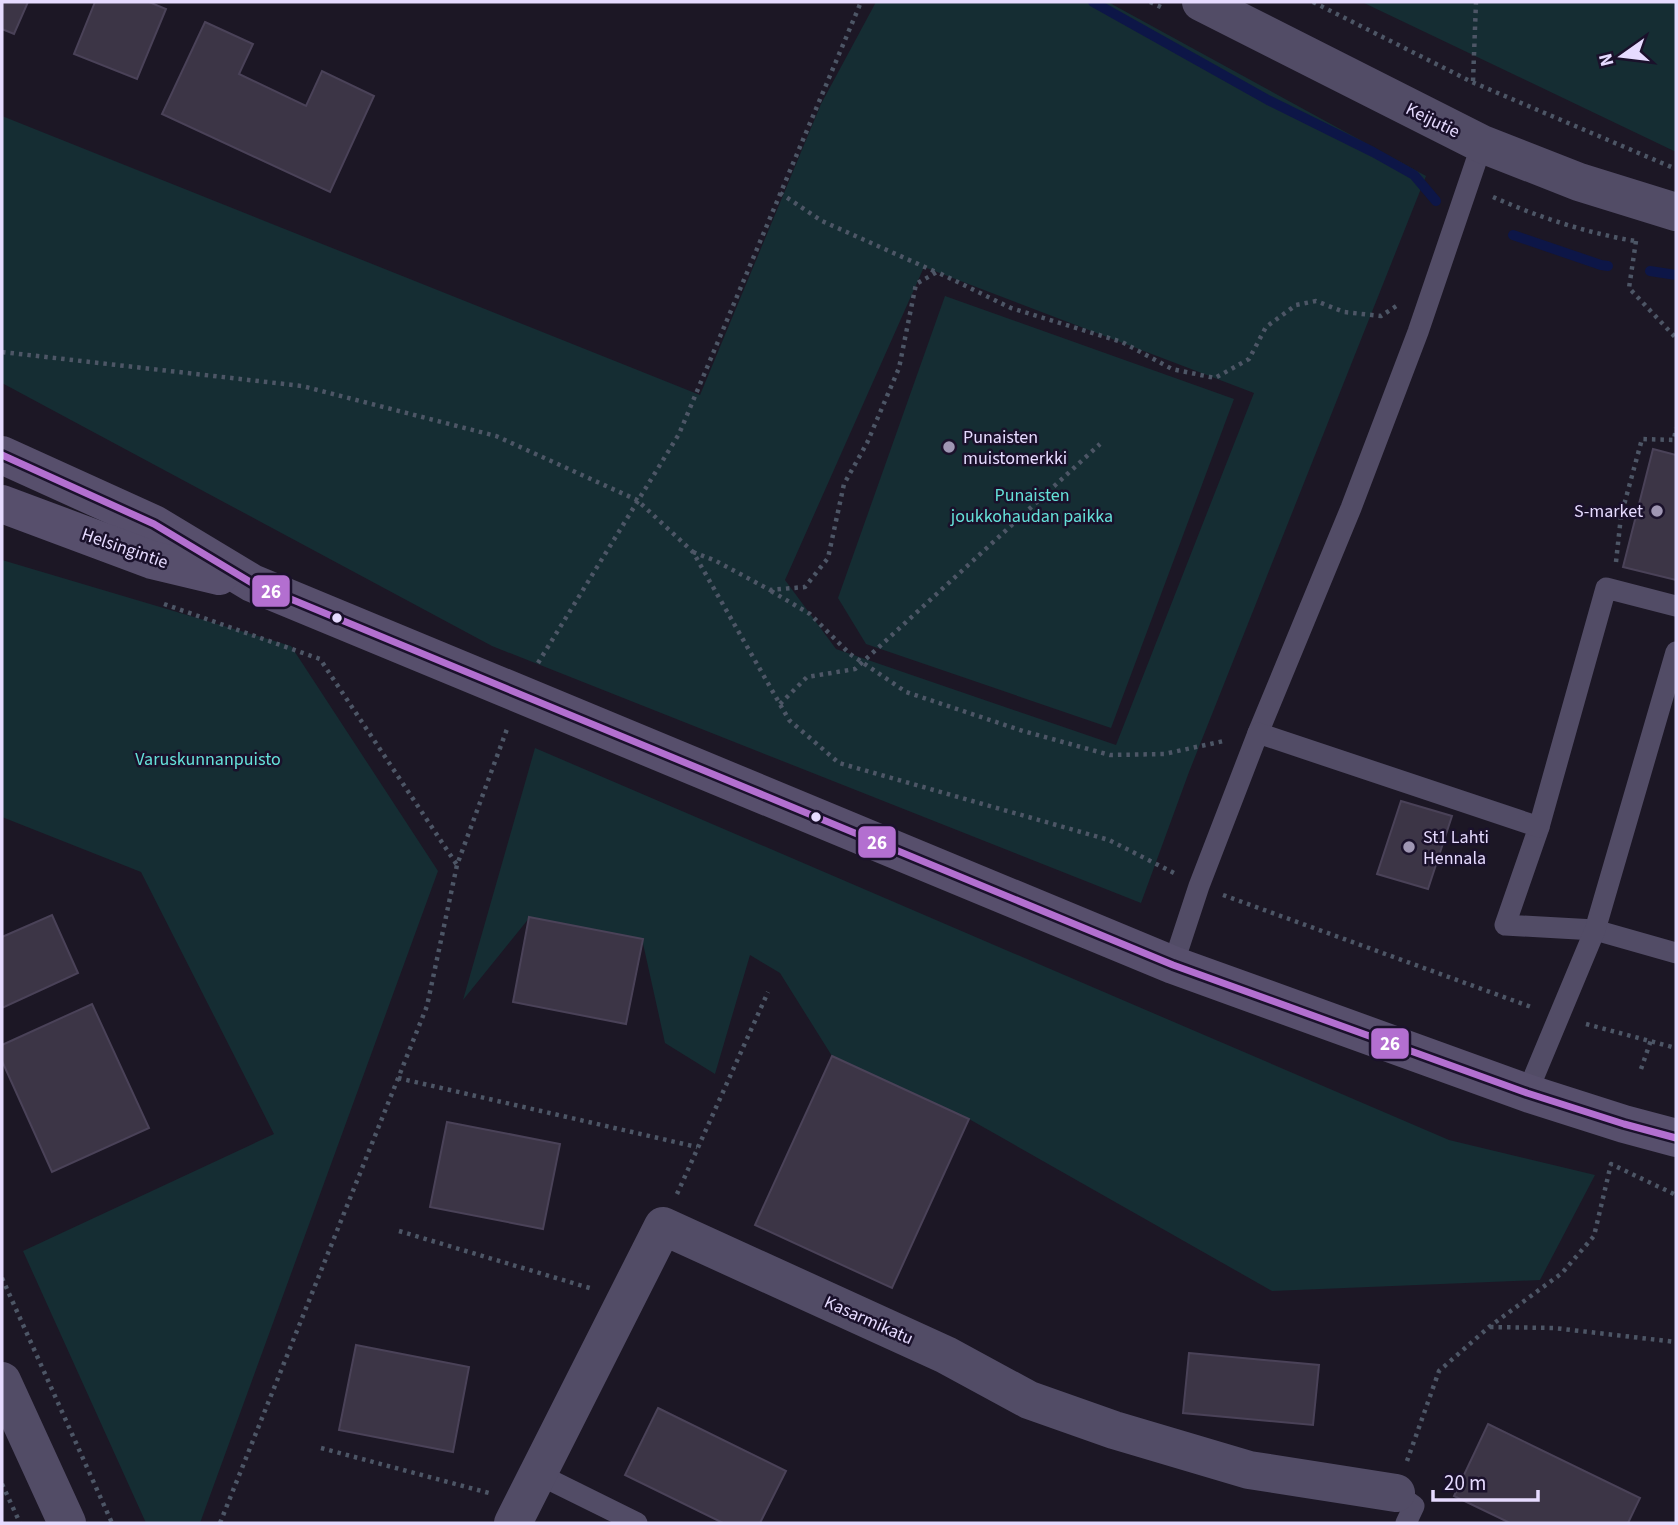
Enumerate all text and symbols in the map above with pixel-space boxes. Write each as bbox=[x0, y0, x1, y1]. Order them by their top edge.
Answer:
north arrow bbox=[1587, 21, 1657, 91]
text: N bbox=[1592, 50, 1622, 69]
street label: Keijutie bbox=[1402, 97, 1464, 144]
place label: Punaisten muistomerkki bbox=[963, 425, 1067, 471]
marker: Punaisten muistomerkki bbox=[941, 439, 957, 455]
park label: Punaisten joukkohaudan paikka bbox=[950, 483, 1113, 529]
place label: S-market bbox=[1574, 499, 1643, 524]
marker: S-market bbox=[1649, 503, 1665, 519]
street label: Helsingintie bbox=[78, 522, 171, 575]
line badge: 26 bbox=[251, 574, 291, 608]
text: 26 bbox=[261, 579, 281, 606]
unlabelled marker bbox=[330, 611, 344, 625]
park label: Varuskunnanpuisto bbox=[135, 747, 281, 772]
unlabelled marker bbox=[809, 810, 823, 824]
line badge: 26 bbox=[857, 825, 897, 859]
place label: St1 Lahti Hennala bbox=[1423, 825, 1489, 871]
text: 26 bbox=[867, 830, 887, 857]
marker: St1 Lahti Hennala bbox=[1401, 839, 1417, 855]
line badge: 26 bbox=[1370, 1027, 1410, 1060]
text: 26 bbox=[1380, 1031, 1400, 1058]
street label: Kasarmikatu bbox=[820, 1290, 917, 1351]
scale bar bbox=[1433, 1458, 1538, 1502]
text: 20 m bbox=[1444, 1468, 1486, 1498]

